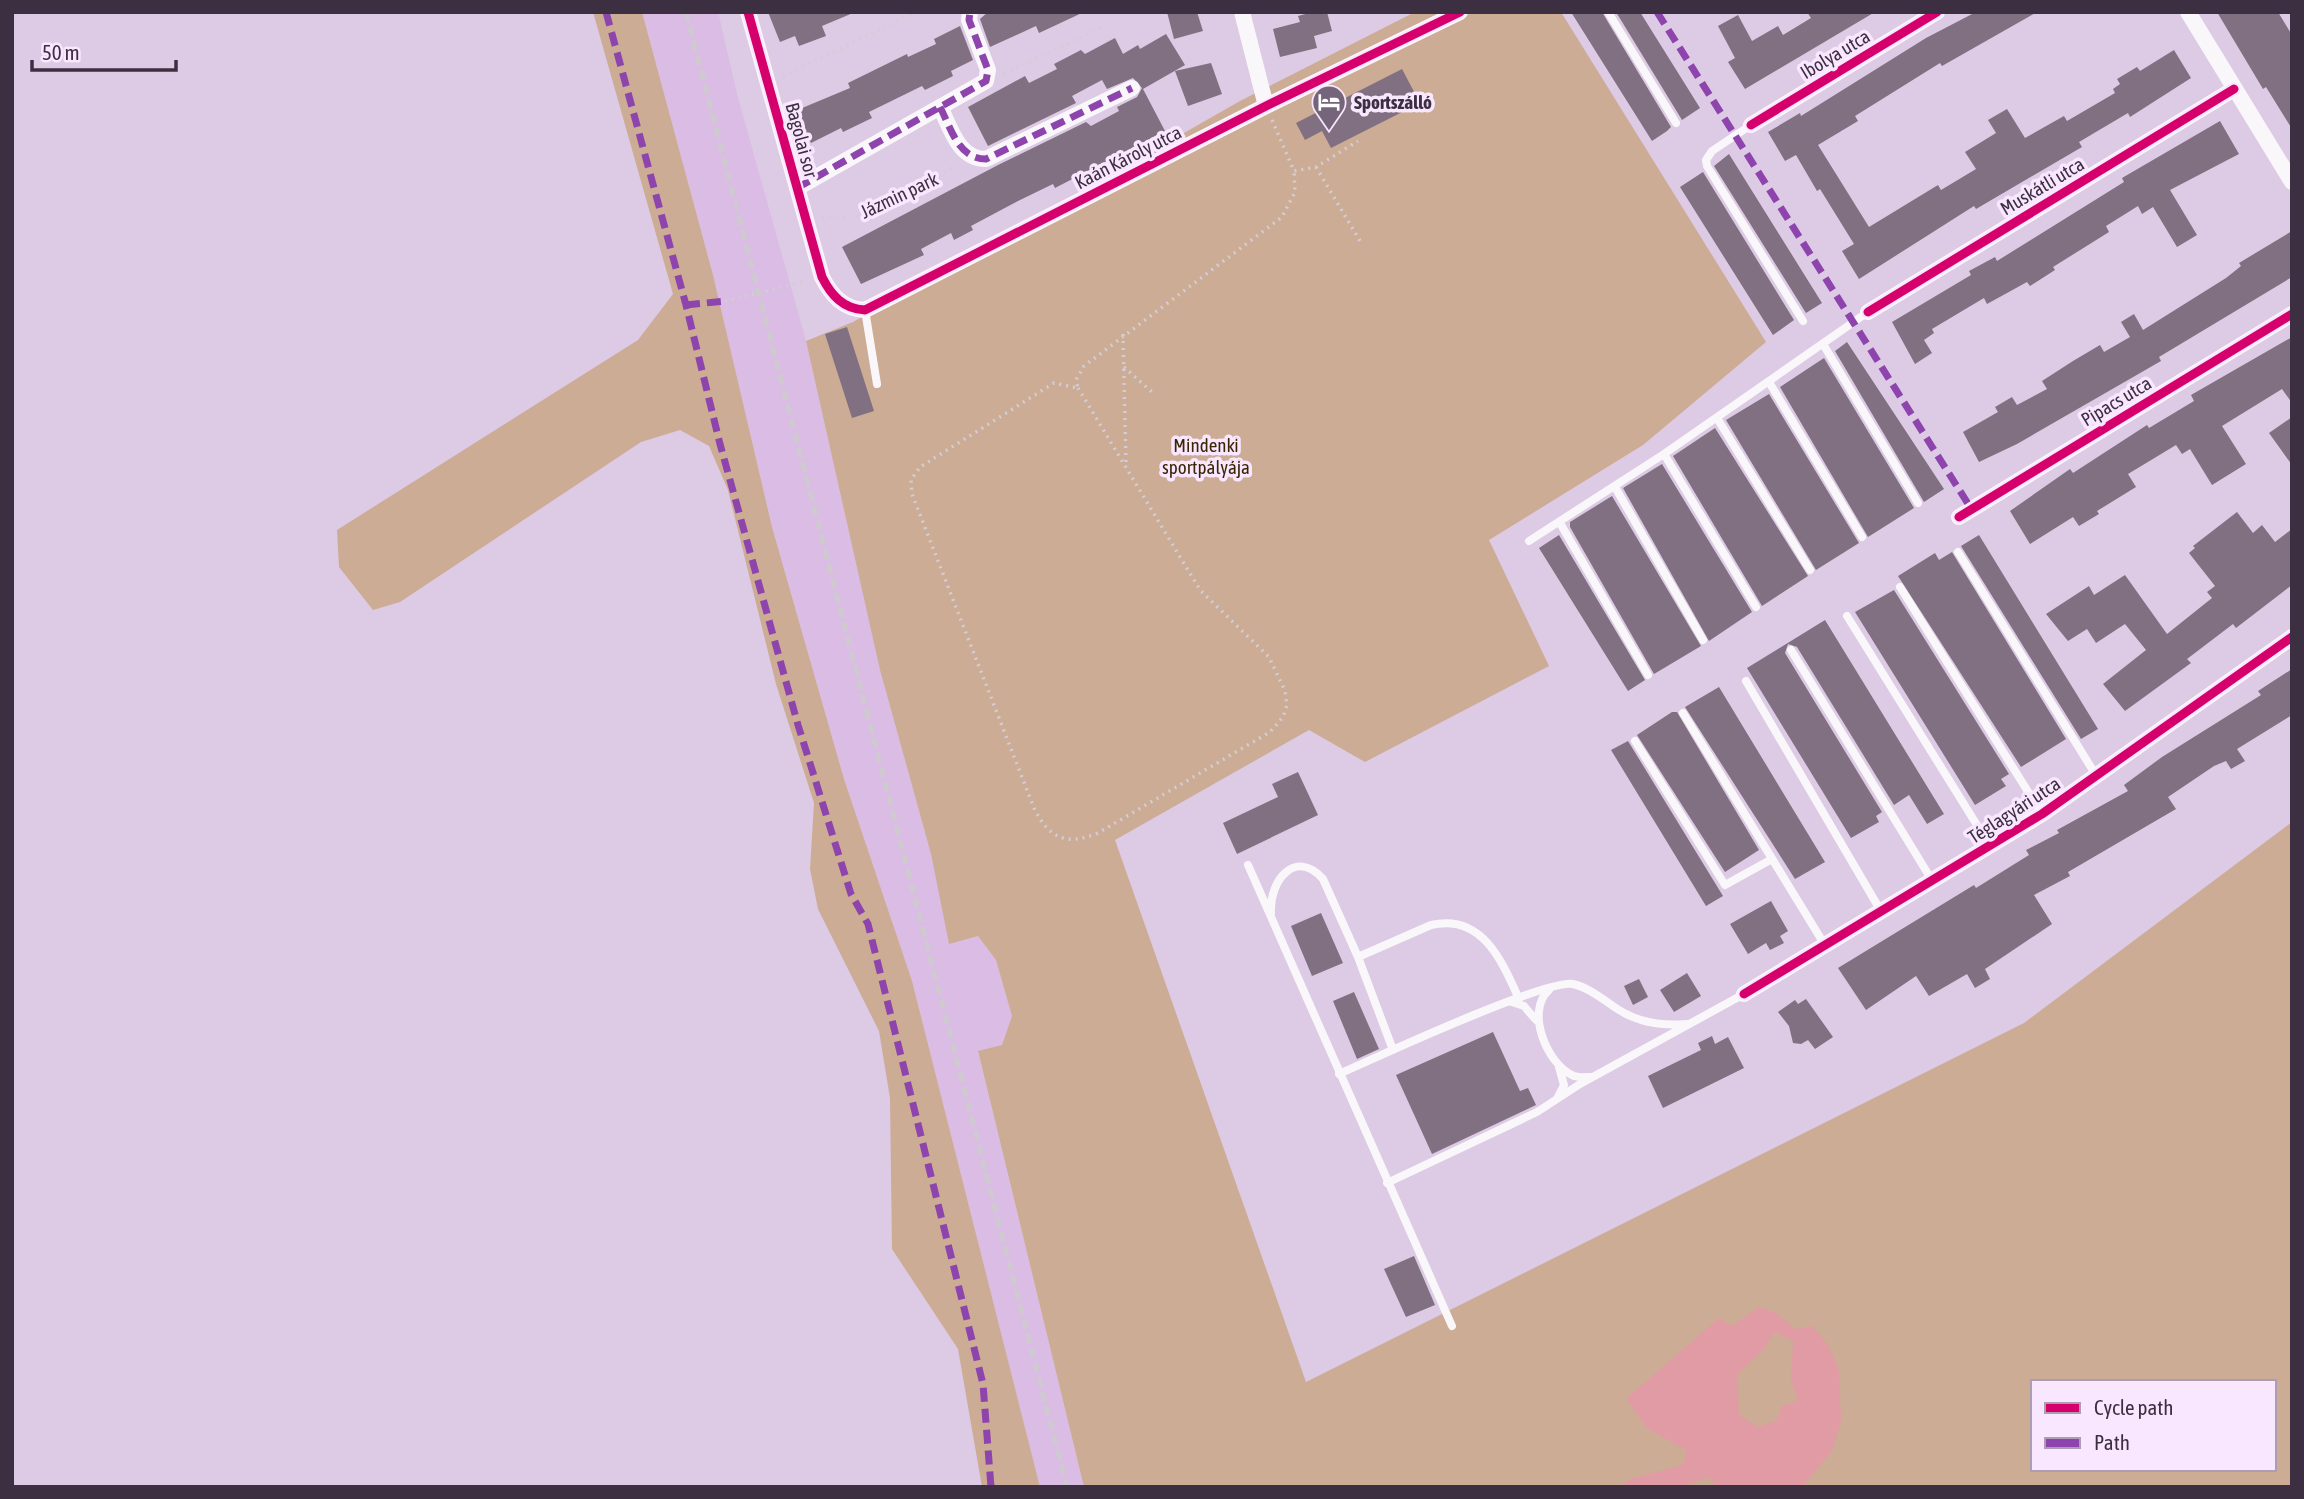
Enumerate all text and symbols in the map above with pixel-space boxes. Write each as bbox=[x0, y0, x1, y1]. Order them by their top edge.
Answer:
street label: Ibolya utca bbox=[1796, 25, 1874, 83]
scale bar bbox=[32, 28, 175, 72]
text: 50 m bbox=[42, 40, 80, 64]
hotel icon: Sportszálló bbox=[1310, 83, 1348, 132]
place label: Sportszálló bbox=[1354, 91, 1432, 113]
street label: Bagolai sor bbox=[781, 100, 823, 180]
street label: Kaán Károly utca bbox=[1071, 121, 1185, 193]
street label: Muskátli utca bbox=[1996, 152, 2088, 220]
street label: Jázmin park bbox=[857, 167, 942, 223]
street label: Pipacs utca bbox=[2077, 372, 2155, 430]
park label: Mindenki sportpályája bbox=[1162, 434, 1250, 478]
street label: Téglagyári utca bbox=[1964, 772, 2064, 848]
legend bbox=[2031, 1380, 2276, 1471]
text: Cycle path bbox=[2094, 1395, 2173, 1419]
text: Path bbox=[2094, 1430, 2130, 1454]

